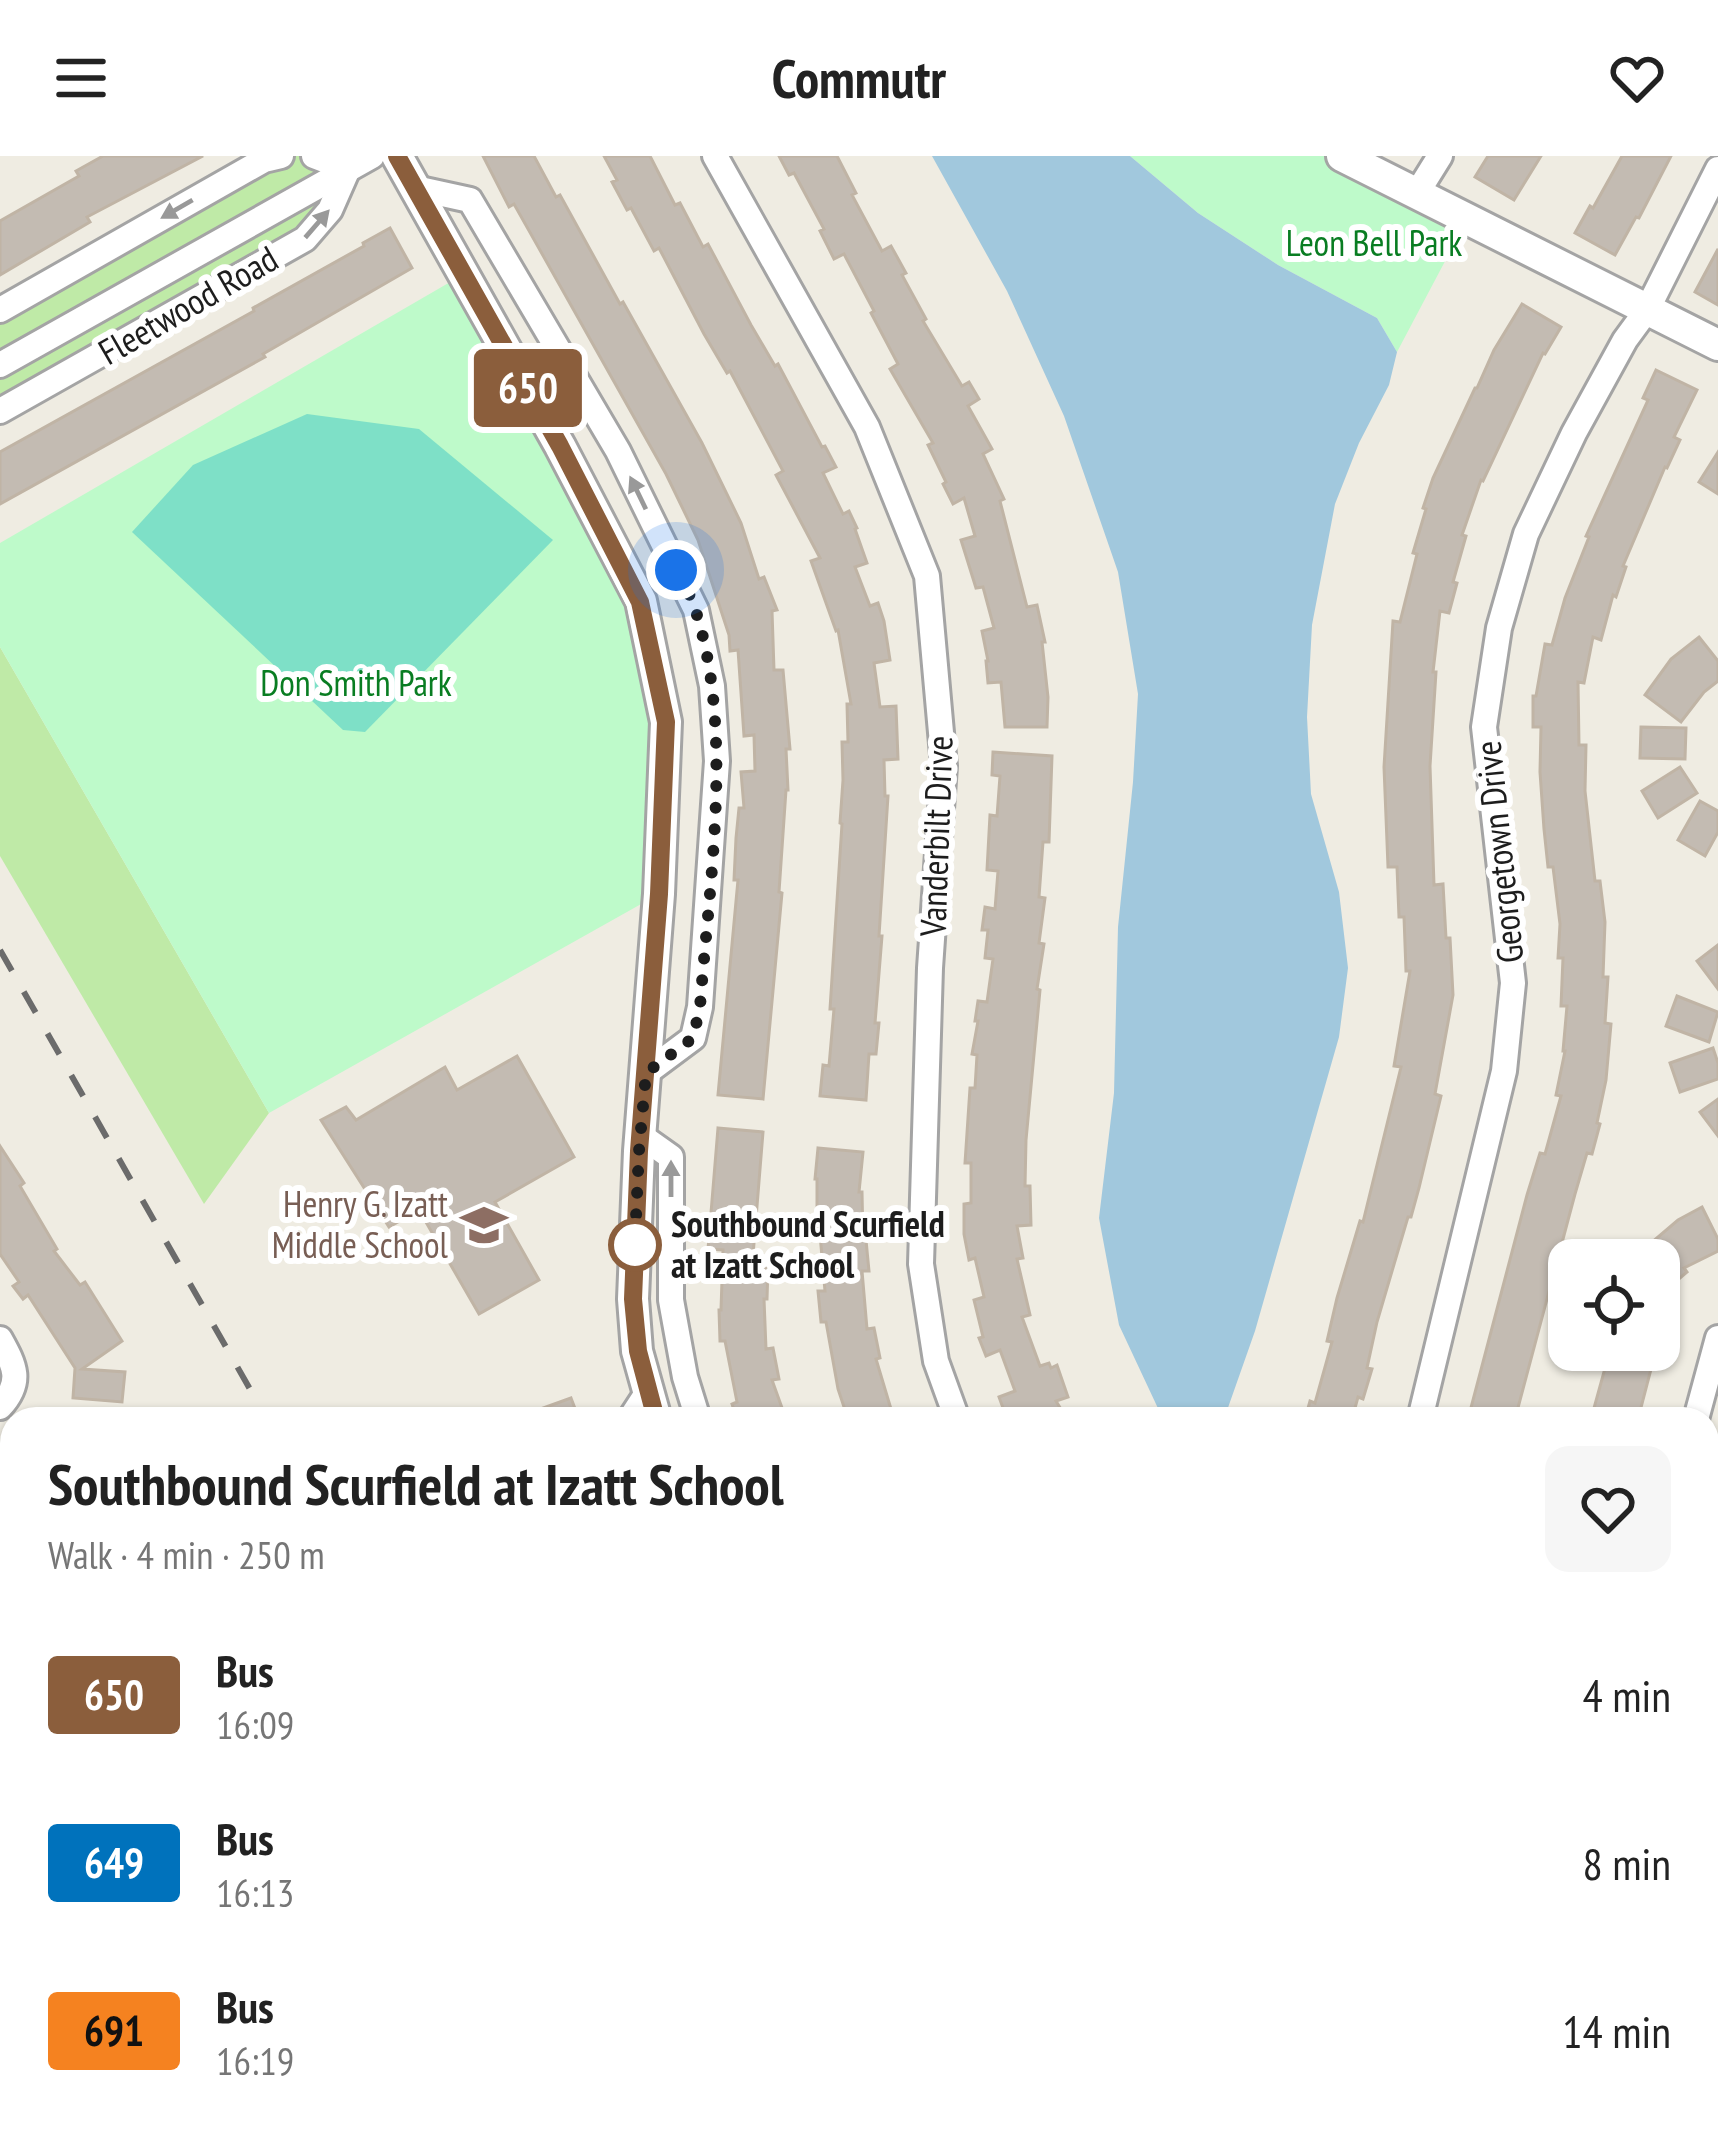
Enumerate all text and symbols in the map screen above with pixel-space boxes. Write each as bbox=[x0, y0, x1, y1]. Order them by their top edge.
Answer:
text: Commutr bbox=[772, 43, 946, 113]
icon: menu bbox=[48, 45, 114, 111]
icon: heart bbox=[1604, 45, 1670, 111]
one-way arrow bbox=[161, 198, 194, 219]
one-way arrow bbox=[303, 209, 329, 239]
park label: Leon Bell Park bbox=[1286, 219, 1462, 266]
street label: Fleetwood Road bbox=[90, 234, 286, 375]
line badge: 650 bbox=[459, 349, 597, 427]
text: 650 bbox=[498, 360, 558, 415]
one-way arrow bbox=[629, 476, 649, 510]
your location bbox=[646, 540, 706, 600]
park label: Don Smith Park bbox=[260, 659, 452, 706]
street label: Vanderbilt Drive bbox=[908, 735, 962, 938]
street label: Georgetown Drive bbox=[1463, 739, 1534, 965]
one-way arrow bbox=[661, 1159, 681, 1197]
place label: Henry G. Izatt Middle School bbox=[272, 1180, 449, 1268]
school or university icon: Henry G. Izatt Middle School bbox=[459, 1200, 509, 1250]
place label: Southbound Scurfield at Izatt School bbox=[671, 1200, 945, 1288]
marker: Southbound Scurfield at Izatt School bbox=[610, 1220, 660, 1270]
map controls bbox=[1548, 1239, 1680, 1371]
button: locate bbox=[1548, 1239, 1680, 1371]
button: heart bbox=[1545, 1446, 1671, 1572]
text: Southbound Scurfield at Izatt School bbox=[48, 1447, 784, 1521]
text: Walk · 4 min · 250 m bbox=[48, 1529, 325, 1580]
text: Bus bbox=[216, 1641, 274, 1699]
text: 4 min bbox=[1582, 1666, 1671, 1724]
text: 650 bbox=[84, 1667, 144, 1722]
text: 16:09 bbox=[216, 1699, 294, 1750]
text: Bus bbox=[216, 1809, 274, 1867]
text: 8 min bbox=[1582, 1834, 1671, 1892]
text: 649 bbox=[84, 1835, 144, 1890]
text: 16:13 bbox=[216, 1867, 294, 1918]
text: Bus bbox=[216, 1977, 274, 2035]
text: 14 min bbox=[1562, 2002, 1671, 2060]
text: 691 bbox=[84, 2003, 144, 2058]
text: 16:19 bbox=[216, 2035, 294, 2086]

